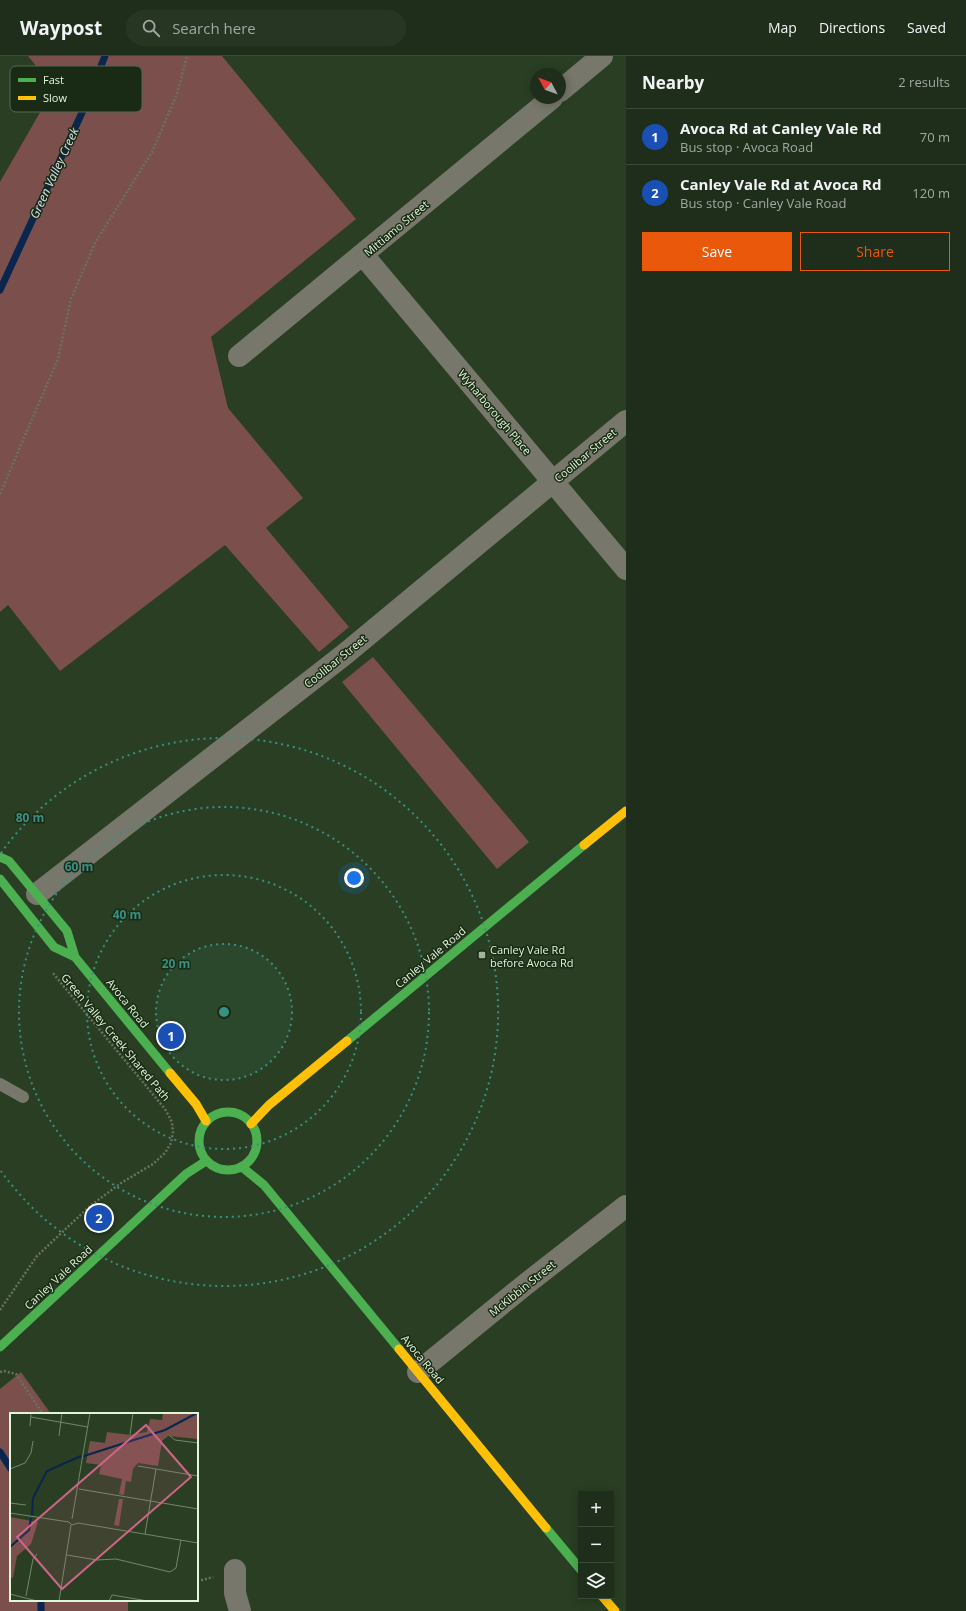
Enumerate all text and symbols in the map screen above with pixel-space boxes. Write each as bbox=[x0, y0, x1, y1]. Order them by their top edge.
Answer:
search box bbox=[126, 10, 406, 46]
text: Waypost bbox=[20, 15, 102, 41]
icon: search bbox=[140, 17, 162, 39]
text: Search here bbox=[172, 18, 256, 38]
text: Map bbox=[768, 18, 797, 37]
text: Directions bbox=[819, 18, 885, 37]
text: Saved bbox=[907, 18, 946, 37]
legend bbox=[10, 66, 142, 112]
north arrow bbox=[530, 68, 566, 104]
text: Nearby bbox=[642, 71, 704, 94]
text: Fast bbox=[43, 72, 64, 87]
text: 2 results bbox=[898, 73, 950, 91]
text: Slow bbox=[43, 90, 67, 105]
text: Avoca Rd at Canley Vale Rd bbox=[680, 118, 881, 138]
water label: Green Valley Creek bbox=[25, 124, 83, 221]
text: 1 bbox=[651, 128, 659, 146]
text: 70 m bbox=[920, 128, 950, 146]
text: Bus stop · Avoca Road bbox=[680, 138, 813, 156]
text: Canley Vale Rd at Avoca Rd bbox=[680, 174, 881, 194]
text: 2 bbox=[651, 184, 659, 202]
text: 120 m bbox=[912, 184, 950, 202]
text: Bus stop · Canley Vale Road bbox=[680, 194, 847, 212]
street label: Mittiamo Street bbox=[361, 197, 431, 259]
button: Save bbox=[642, 232, 792, 271]
button: Share bbox=[800, 232, 950, 271]
street label: Wyharborough Place bbox=[455, 366, 535, 458]
street label: Coolibar Street bbox=[551, 425, 619, 485]
street label: Coolibar Street bbox=[300, 631, 370, 691]
text: 80 m bbox=[16, 809, 44, 826]
text: 60 m bbox=[65, 858, 93, 875]
your location bbox=[344, 868, 364, 888]
text: 40 m bbox=[113, 906, 141, 923]
street label: Canley Vale Road bbox=[392, 923, 468, 991]
place label: Canley Vale Rd before Avoca Rd bbox=[490, 942, 574, 970]
marker: Canley Vale Rd before Avoca Rd bbox=[477, 950, 487, 960]
text: 20 m bbox=[162, 955, 190, 972]
street label: Green Valley Creek Shared Path bbox=[58, 970, 174, 1104]
street label: Avoca Road bbox=[103, 975, 153, 1031]
centre of rings bbox=[217, 1005, 231, 1019]
pin: 1 bbox=[158, 1021, 184, 1051]
pin: 2 bbox=[86, 1203, 112, 1233]
street label: Canley Vale Road bbox=[21, 1242, 95, 1312]
street label: McKibbin Street bbox=[486, 1257, 558, 1319]
street label: Avoca Road bbox=[398, 1331, 448, 1387]
inset map bbox=[10, 1413, 198, 1601]
map controls bbox=[578, 1491, 614, 1599]
button: + bbox=[578, 1491, 614, 1527]
button: − bbox=[578, 1527, 614, 1563]
button: layers bbox=[578, 1563, 614, 1599]

